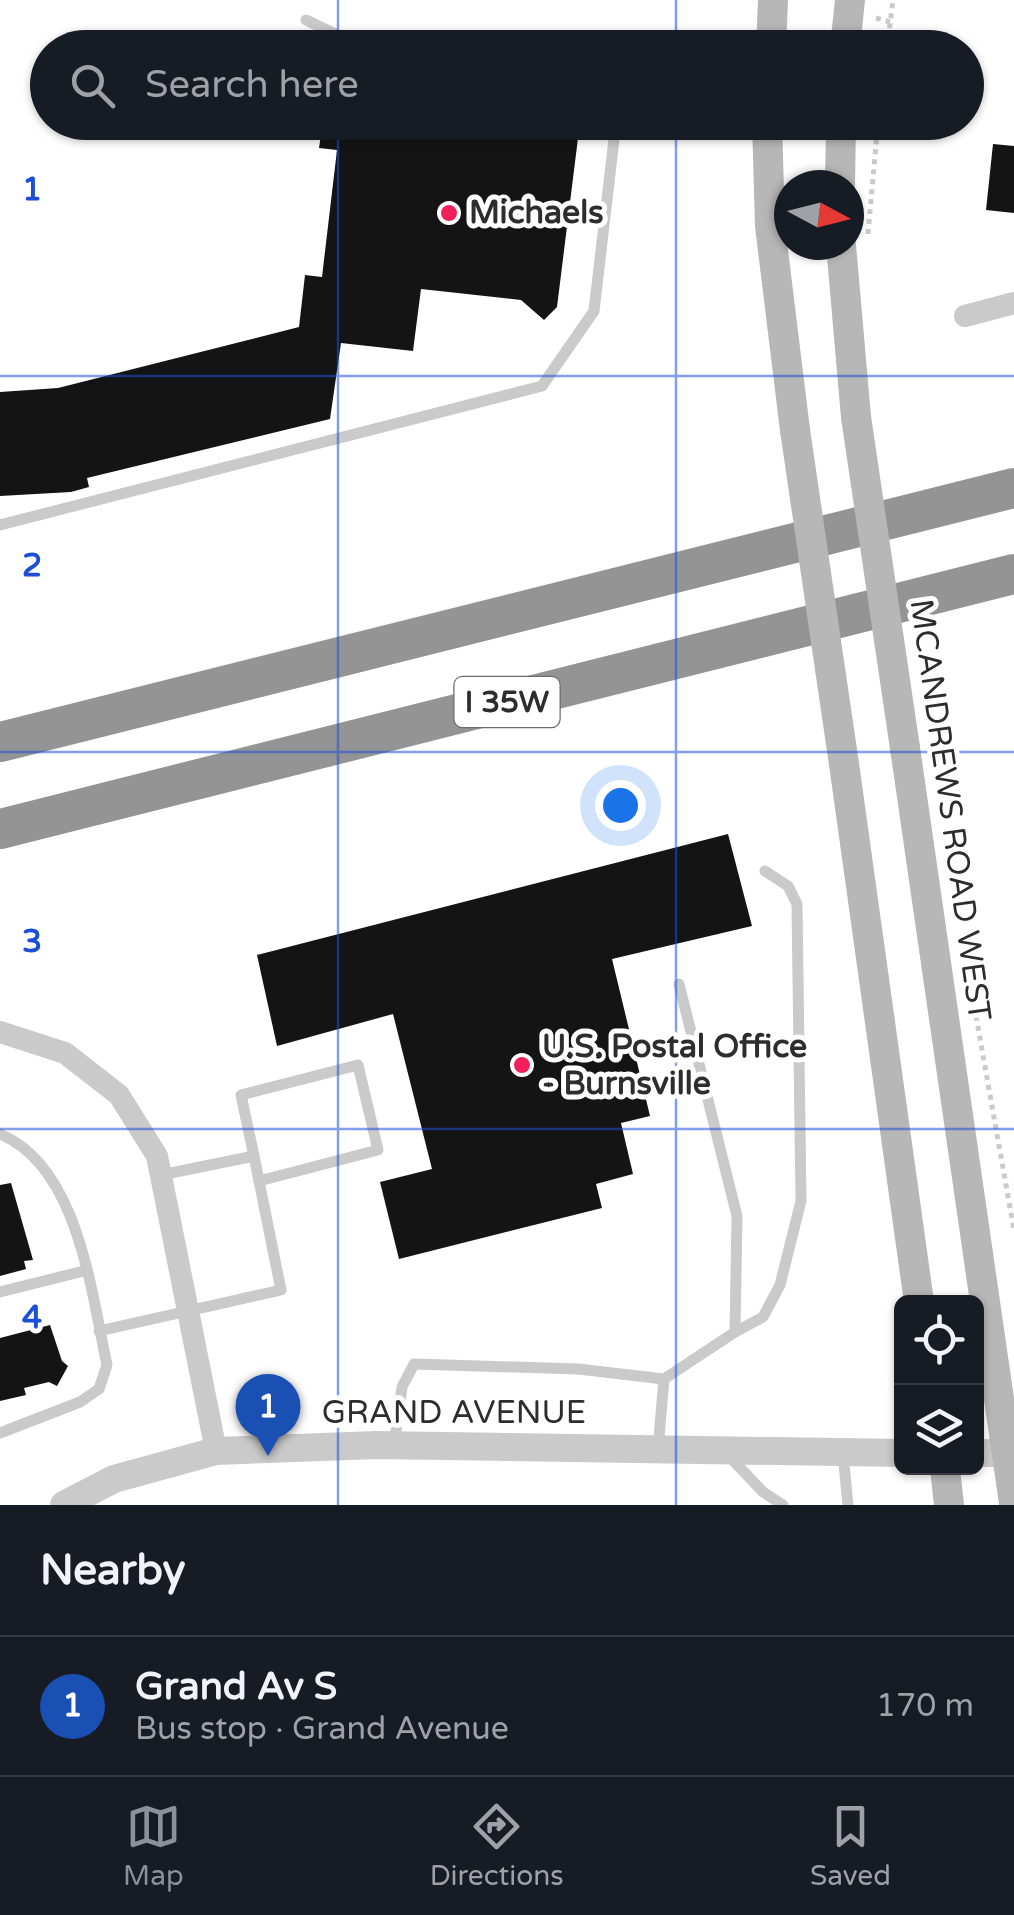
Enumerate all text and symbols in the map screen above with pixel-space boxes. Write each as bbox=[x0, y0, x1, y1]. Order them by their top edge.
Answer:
search box bbox=[30, 30, 984, 140]
icon: search bbox=[65, 58, 120, 113]
text: Search here bbox=[145, 62, 359, 108]
north arrow bbox=[774, 170, 864, 260]
text: 1 bbox=[22, 171, 42, 209]
place label: Michaels bbox=[469, 194, 604, 232]
marker: Michaels bbox=[438, 202, 460, 224]
text: 2 bbox=[22, 547, 42, 585]
street label: MCANDREWS ROAD WEST bbox=[902, 597, 999, 1024]
road number: I 35W bbox=[454, 677, 560, 727]
your location bbox=[595, 780, 646, 831]
text: 3 bbox=[22, 923, 42, 961]
place label: U.S. Postal Office - Burnsville bbox=[542, 1028, 807, 1103]
marker: U.S. Postal Office - Burnsville bbox=[511, 1054, 533, 1076]
map controls bbox=[894, 1295, 984, 1475]
button: locate bbox=[894, 1295, 984, 1385]
text: 4 bbox=[22, 1299, 42, 1337]
pin: 1 bbox=[236, 1374, 300, 1456]
button: layers bbox=[894, 1385, 984, 1475]
street label: GRAND AVENUE bbox=[322, 1394, 586, 1432]
text: Nearby bbox=[40, 1545, 185, 1596]
text: Grand Av S bbox=[135, 1664, 337, 1710]
text: 1 bbox=[62, 1687, 83, 1725]
text: 170 m bbox=[876, 1687, 974, 1725]
text: Bus stop · Grand Avenue bbox=[135, 1710, 509, 1748]
tab: Map bbox=[123, 1799, 184, 1893]
tab: Directions bbox=[430, 1799, 564, 1893]
tab: Saved bbox=[810, 1799, 891, 1893]

